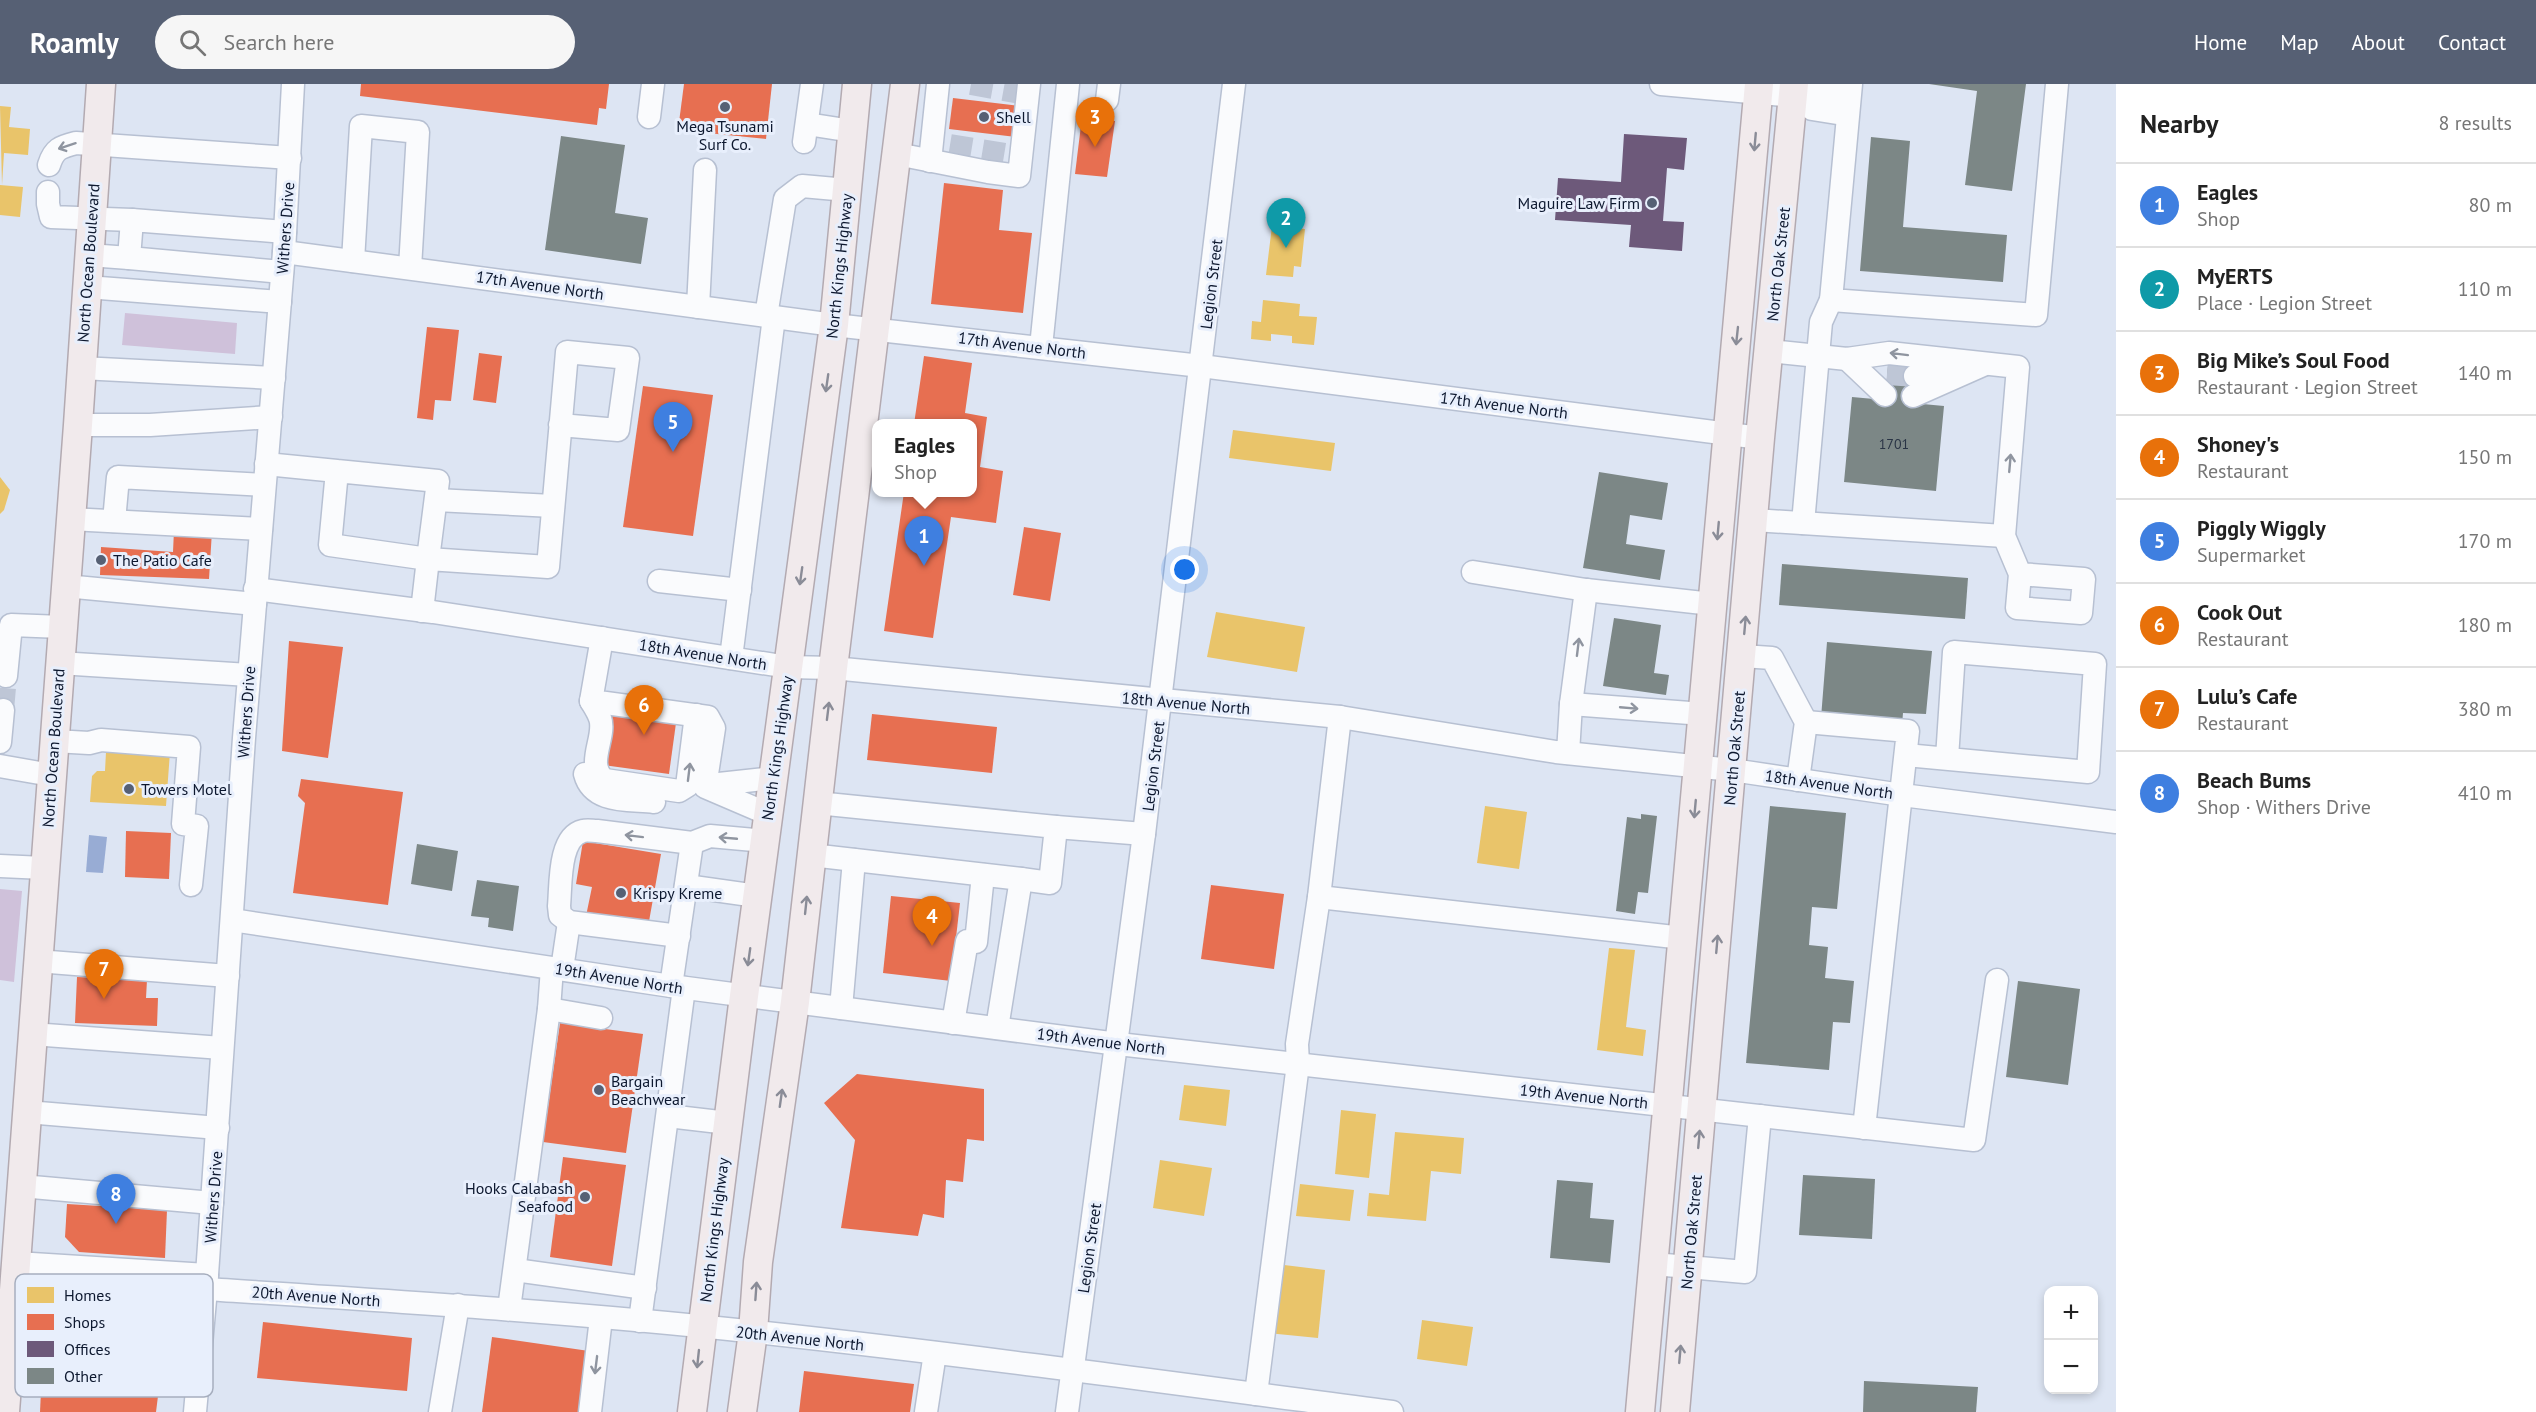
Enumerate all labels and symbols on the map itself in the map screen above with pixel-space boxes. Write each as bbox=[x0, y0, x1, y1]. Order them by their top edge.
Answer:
pin: 3 bbox=[1076, 98, 1114, 147]
marker: Mega Tsunami Surf Co. bbox=[718, 100, 732, 114]
place label: Shell bbox=[996, 107, 1031, 127]
marker: Shell bbox=[977, 110, 991, 124]
place label: Mega Tsunami Surf Co. bbox=[676, 116, 774, 154]
one-way arrow bbox=[1749, 132, 1760, 152]
one-way arrow bbox=[58, 141, 77, 152]
street label: Withers Drive bbox=[272, 181, 298, 275]
street label: North Ocean Boulevard bbox=[72, 183, 104, 343]
street label: North Kings Highway bbox=[821, 192, 857, 339]
place label: Maguire Law Firm bbox=[1518, 193, 1640, 213]
marker: Maguire Law Firm bbox=[1645, 196, 1659, 210]
pin: 2 bbox=[1266, 198, 1306, 248]
street label: North Oak Street bbox=[1762, 205, 1794, 322]
street label: Legion Street bbox=[1196, 237, 1227, 330]
street label: 17th Avenue North bbox=[475, 266, 605, 304]
one-way arrow bbox=[1731, 326, 1742, 346]
street label: 17th Avenue North bbox=[957, 327, 1087, 363]
one-way arrow bbox=[1890, 348, 1910, 359]
one-way arrow bbox=[821, 373, 832, 392]
street label: 17th Avenue North bbox=[1439, 387, 1569, 423]
pin: 5 bbox=[654, 402, 692, 452]
house number: 1701 bbox=[1879, 435, 1909, 453]
one-way arrow bbox=[2005, 454, 2016, 473]
pin: 1 bbox=[904, 516, 944, 566]
one-way arrow bbox=[1713, 520, 1724, 540]
place label: The Patio Cafe bbox=[113, 550, 212, 570]
marker: The Patio Cafe bbox=[94, 553, 108, 567]
your location bbox=[1170, 555, 1199, 584]
one-way arrow bbox=[795, 566, 806, 586]
one-way arrow bbox=[1740, 615, 1751, 635]
street label: 18th Avenue North bbox=[638, 634, 768, 674]
one-way arrow bbox=[1573, 638, 1584, 657]
street label: Withers Drive bbox=[233, 665, 259, 759]
street label: North Ocean Boulevard bbox=[37, 668, 69, 828]
street label: North Kings Highway bbox=[757, 674, 797, 822]
pin: 6 bbox=[624, 686, 664, 735]
street label: 18th Avenue North bbox=[1121, 687, 1251, 719]
street label: North Oak Street bbox=[1719, 689, 1749, 806]
one-way arrow bbox=[823, 701, 834, 721]
one-way arrow bbox=[1619, 703, 1639, 714]
street label: Legion Street bbox=[1138, 719, 1169, 812]
one-way arrow bbox=[683, 762, 694, 782]
street label: 18th Avenue North bbox=[1764, 765, 1894, 803]
place label: Towers Motel bbox=[141, 779, 232, 799]
marker: Towers Motel bbox=[122, 782, 136, 796]
one-way arrow bbox=[1690, 798, 1701, 818]
one-way arrow bbox=[624, 830, 644, 841]
one-way arrow bbox=[718, 832, 738, 843]
place label: Krispy Kreme bbox=[633, 883, 722, 903]
marker: Krispy Kreme bbox=[614, 886, 628, 900]
one-way arrow bbox=[800, 895, 811, 915]
pin: 4 bbox=[912, 896, 952, 946]
one-way arrow bbox=[1712, 935, 1723, 955]
one-way arrow bbox=[744, 946, 755, 966]
pin: 7 bbox=[84, 950, 124, 999]
street label: 19th Avenue North bbox=[554, 958, 684, 998]
street label: 19th Avenue North bbox=[1036, 1023, 1166, 1059]
place label: Bargain Beachwear bbox=[611, 1071, 686, 1109]
street label: 19th Avenue North bbox=[1519, 1079, 1649, 1113]
marker: Bargain Beachwear bbox=[592, 1083, 606, 1097]
one-way arrow bbox=[776, 1089, 787, 1108]
one-way arrow bbox=[1694, 1129, 1705, 1149]
street label: Withers Drive bbox=[200, 1150, 226, 1244]
street label: North Kings Highway bbox=[695, 1156, 733, 1304]
street label: North Oak Street bbox=[1676, 1173, 1706, 1290]
pin: 8 bbox=[96, 1174, 136, 1224]
place label: Hooks Calabash Seafood bbox=[465, 1178, 573, 1216]
marker: Hooks Calabash Seafood bbox=[578, 1190, 592, 1204]
street label: Legion Street bbox=[1073, 1201, 1105, 1294]
legend bbox=[15, 1274, 213, 1397]
street label: 20th Avenue North bbox=[251, 1282, 381, 1310]
one-way arrow bbox=[751, 1282, 762, 1302]
text: Homes bbox=[64, 1285, 111, 1305]
text: Shops bbox=[64, 1312, 105, 1332]
street label: 20th Avenue North bbox=[735, 1321, 865, 1355]
text: Offices bbox=[64, 1339, 111, 1359]
one-way arrow bbox=[1675, 1344, 1686, 1364]
one-way arrow bbox=[692, 1348, 703, 1368]
one-way arrow bbox=[590, 1354, 601, 1374]
text: Other bbox=[64, 1366, 103, 1386]

